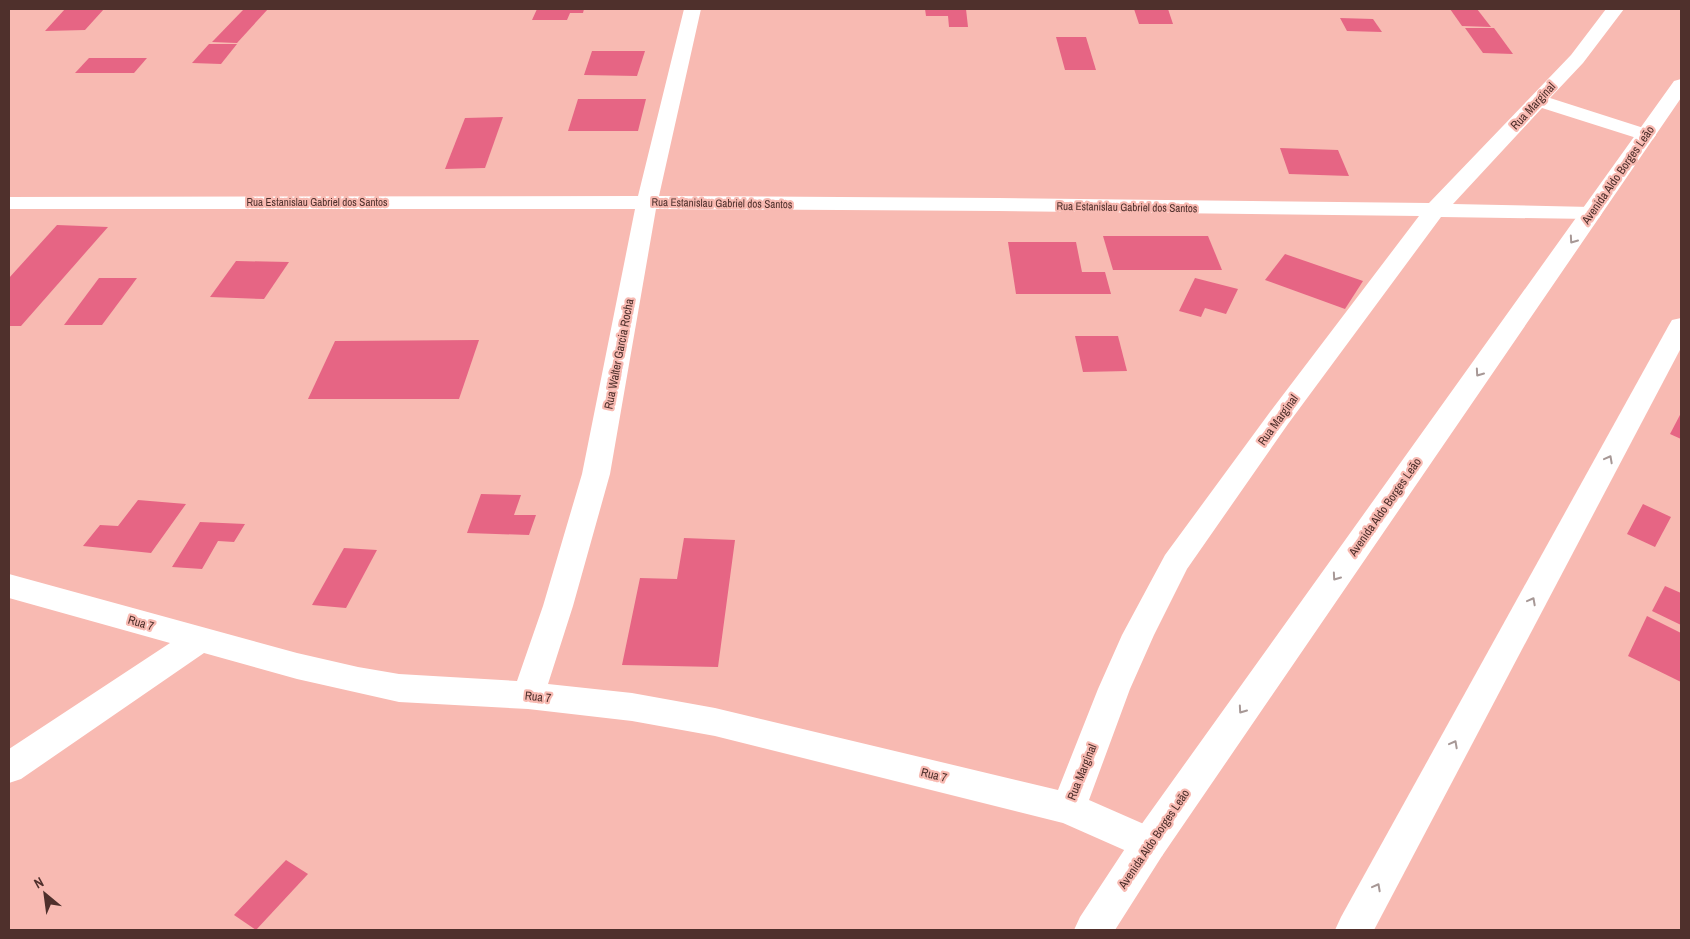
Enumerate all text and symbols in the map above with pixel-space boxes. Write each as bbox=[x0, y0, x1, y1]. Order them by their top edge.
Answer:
street label: Rua Marginal bbox=[1507, 79, 1559, 133]
street label: Avenida Aldo Borges Leão bbox=[1577, 123, 1658, 228]
street label: Rua Estanislau Gabriel dos Santos bbox=[247, 195, 388, 209]
street label: Rua Estanislau Gabriel dos Santos bbox=[651, 195, 793, 211]
street label: Rua Estanislau Gabriel dos Santos bbox=[1056, 199, 1198, 215]
one-way arrow bbox=[1570, 234, 1579, 243]
street label: Rua Walter Garcia Rocha bbox=[600, 297, 638, 411]
one-way arrow bbox=[1476, 367, 1485, 376]
street label: Rua Marginal bbox=[1254, 391, 1302, 449]
street label: Avenida Aldo Borges Leão bbox=[1344, 455, 1425, 560]
one-way arrow bbox=[1603, 455, 1613, 464]
one-way arrow bbox=[1333, 571, 1342, 581]
one-way arrow bbox=[1526, 598, 1536, 607]
street label: Rua 7 bbox=[126, 612, 156, 634]
street label: Rua 7 bbox=[524, 688, 552, 706]
one-way arrow bbox=[1239, 704, 1248, 714]
one-way arrow bbox=[1448, 741, 1458, 750]
street label: Rua Marginal bbox=[1064, 742, 1100, 802]
street label: Rua 7 bbox=[919, 764, 949, 786]
street label: Avenida Aldo Borges Leão bbox=[1114, 786, 1193, 893]
north arrow bbox=[20, 869, 70, 919]
text: N bbox=[31, 873, 47, 893]
one-way arrow bbox=[1371, 884, 1381, 893]

